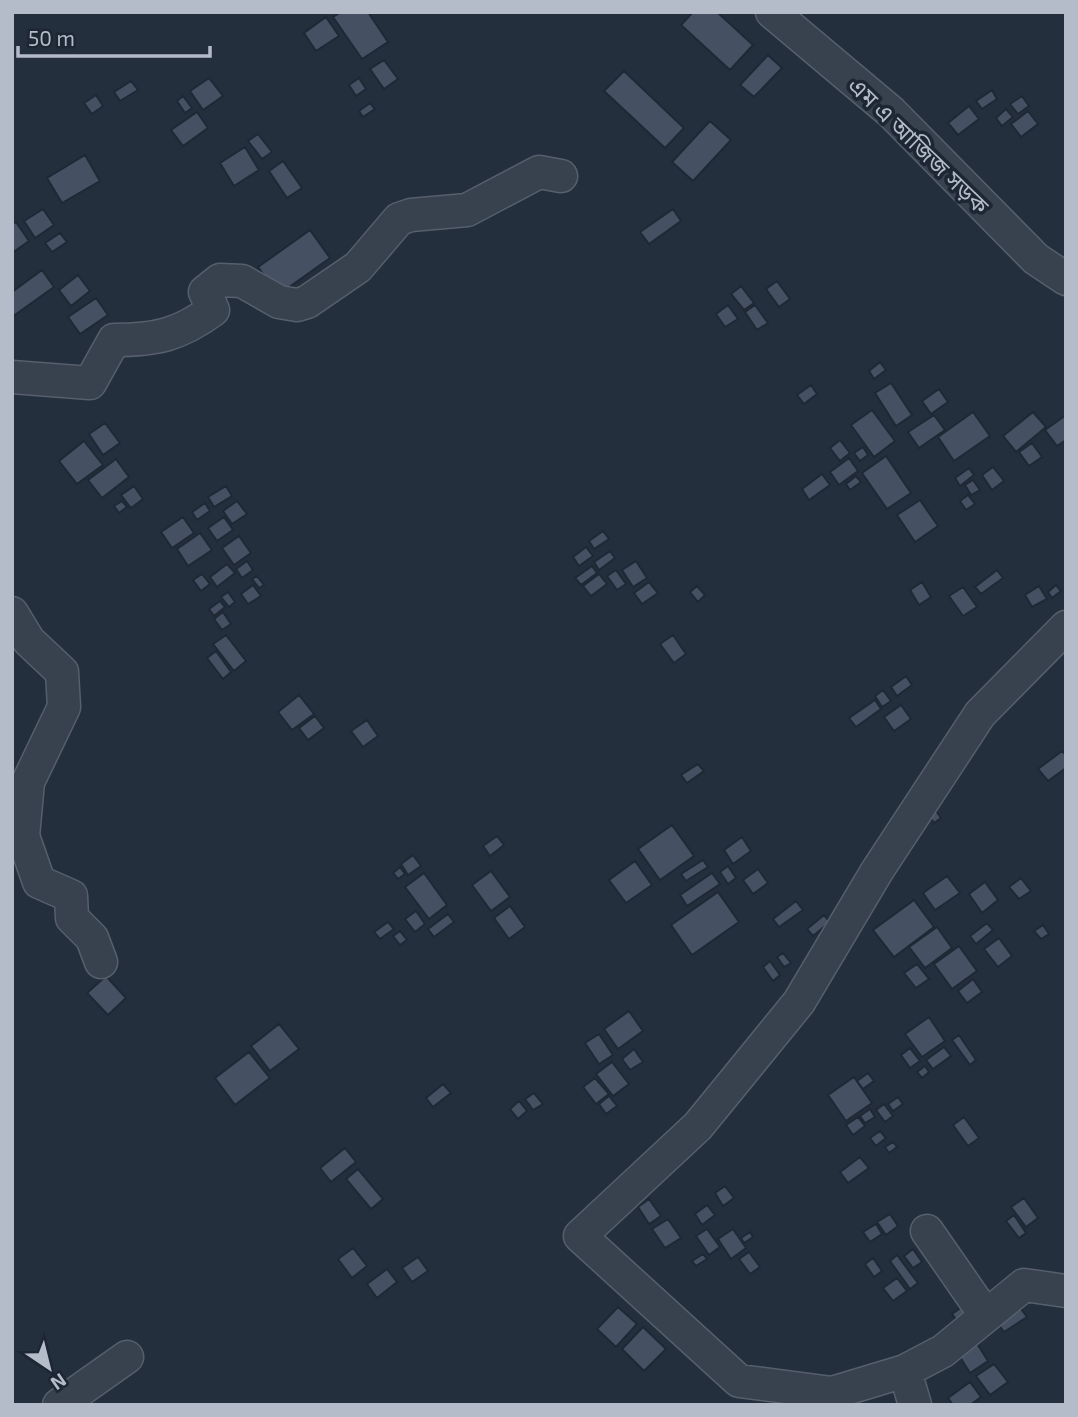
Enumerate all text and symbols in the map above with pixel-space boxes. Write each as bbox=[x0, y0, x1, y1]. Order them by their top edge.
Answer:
scale bar bbox=[18, 14, 210, 58]
text: 50 m bbox=[28, 25, 75, 50]
street label: এম এ আজিজ সড়ক bbox=[843, 71, 995, 220]
north arrow bbox=[14, 1333, 84, 1403]
text: N bbox=[47, 1369, 71, 1396]

